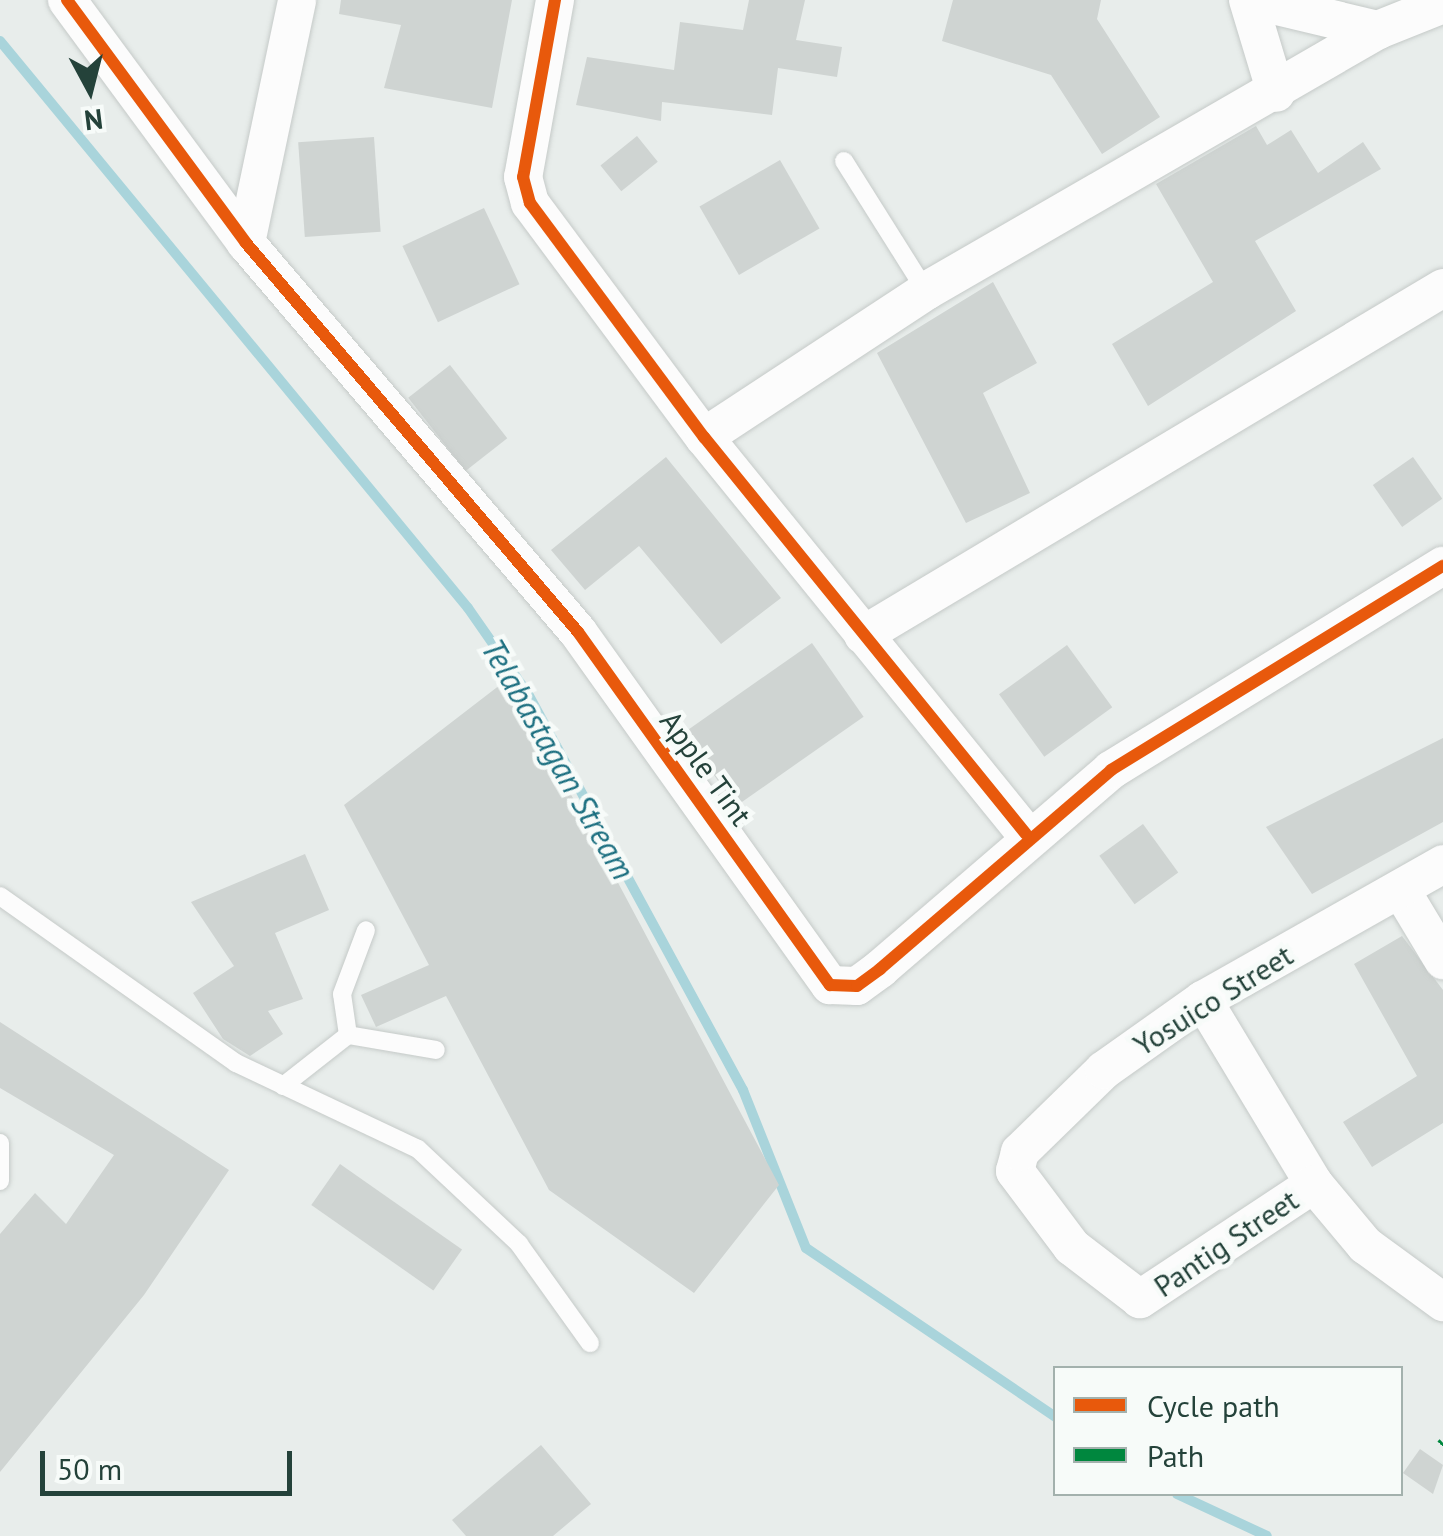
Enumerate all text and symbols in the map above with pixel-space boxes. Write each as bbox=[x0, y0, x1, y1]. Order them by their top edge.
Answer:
north arrow bbox=[40, 40, 140, 140]
text: N bbox=[82, 101, 105, 140]
water label: Telabastagan Stream bbox=[473, 632, 643, 886]
street label: Apple Tint bbox=[652, 704, 760, 832]
street label: Yosuico Street bbox=[1127, 937, 1299, 1063]
street label: Pantig Street bbox=[1147, 1182, 1305, 1304]
legend bbox=[1053, 1366, 1403, 1496]
text: Cycle path bbox=[1147, 1386, 1280, 1425]
scale bar bbox=[45, 1431, 298, 1493]
text: Path bbox=[1147, 1436, 1204, 1475]
text: 50 m bbox=[57, 1449, 122, 1488]

